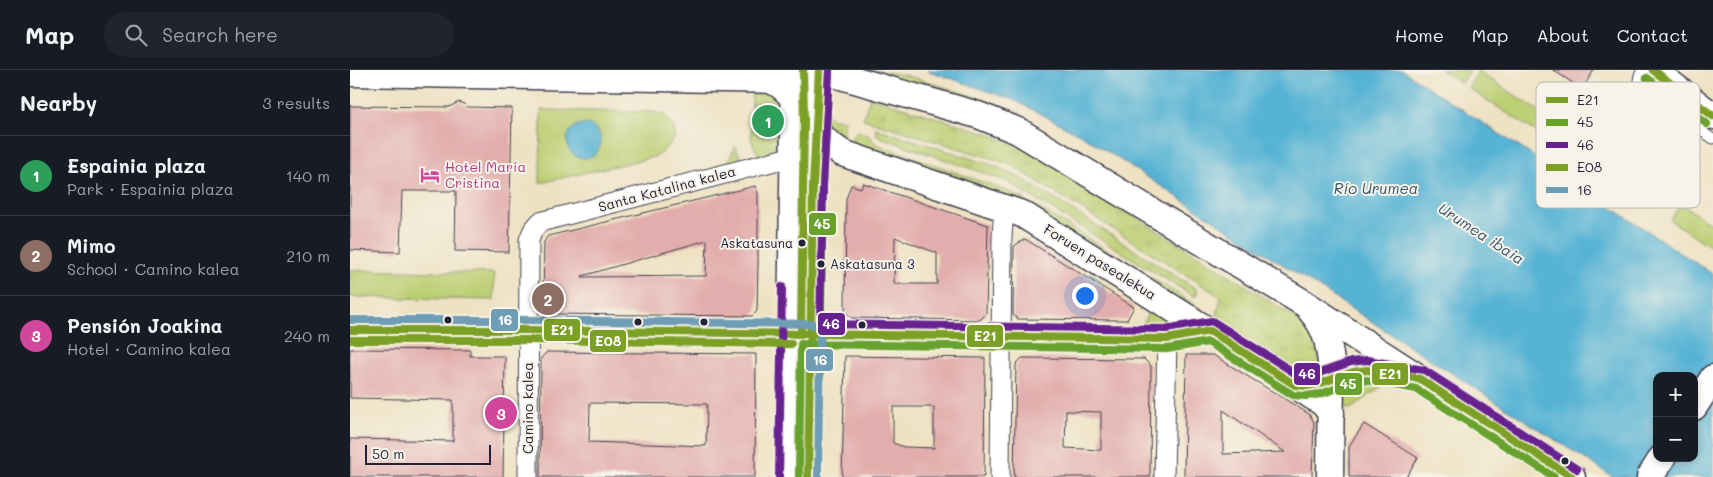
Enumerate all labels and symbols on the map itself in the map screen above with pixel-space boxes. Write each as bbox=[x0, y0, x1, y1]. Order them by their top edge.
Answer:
legend bbox=[1536, 82, 1700, 208]
text: E21 bbox=[1577, 90, 1599, 109]
pin: 1 bbox=[752, 102, 784, 140]
text: 45 bbox=[1577, 112, 1593, 131]
text: 46 bbox=[1577, 135, 1594, 154]
place label: Hotel María Cristina bbox=[445, 157, 526, 192]
text: E08 bbox=[1577, 157, 1602, 176]
street label: Santa Katalina kalea bbox=[596, 161, 738, 216]
hotel icon: Hotel María Cristina bbox=[419, 164, 441, 186]
water label: Río Urumea bbox=[1334, 178, 1418, 198]
text: 16 bbox=[1577, 180, 1592, 199]
water label: Urumea ibaia bbox=[1435, 198, 1528, 268]
line badge: 45 bbox=[808, 212, 837, 236]
text: 45 bbox=[813, 214, 831, 233]
street label: Foruen pasealekua bbox=[1040, 219, 1160, 304]
place label: Askatasuna bbox=[720, 234, 793, 251]
marker: Askatasuna bbox=[797, 238, 807, 248]
place label: Askatasuna 3 bbox=[830, 255, 915, 272]
marker: Askatasuna 3 bbox=[816, 259, 826, 269]
pin: 2 bbox=[532, 280, 564, 318]
your location bbox=[1072, 283, 1098, 309]
line badge: 16 bbox=[490, 308, 519, 332]
text: 16 bbox=[498, 310, 512, 329]
line badge: 46 bbox=[817, 312, 846, 336]
text: 46 bbox=[822, 314, 840, 333]
unlabelled marker bbox=[443, 315, 453, 325]
unlabelled marker bbox=[633, 317, 643, 327]
unlabelled marker bbox=[699, 317, 709, 327]
line badge: E21 bbox=[543, 318, 581, 342]
text: E21 bbox=[551, 320, 574, 339]
unlabelled marker bbox=[857, 320, 867, 330]
line badge: E21 bbox=[966, 324, 1004, 348]
text: E21 bbox=[974, 326, 997, 345]
line badge: E08 bbox=[589, 329, 627, 353]
text: E08 bbox=[595, 331, 622, 350]
line badge: 16 bbox=[805, 348, 834, 372]
text: 16 bbox=[813, 350, 827, 369]
street label: Camino kalea bbox=[518, 362, 537, 454]
line badge: 46 bbox=[1293, 362, 1321, 386]
line badge: E21 bbox=[1371, 362, 1409, 386]
text: 46 bbox=[1298, 364, 1316, 383]
text: E21 bbox=[1379, 364, 1402, 383]
line badge: 45 bbox=[1334, 372, 1363, 396]
text: 45 bbox=[1339, 374, 1357, 393]
pin: 3 bbox=[485, 394, 517, 432]
scale bar bbox=[365, 442, 491, 465]
unlabelled marker bbox=[1560, 456, 1570, 466]

